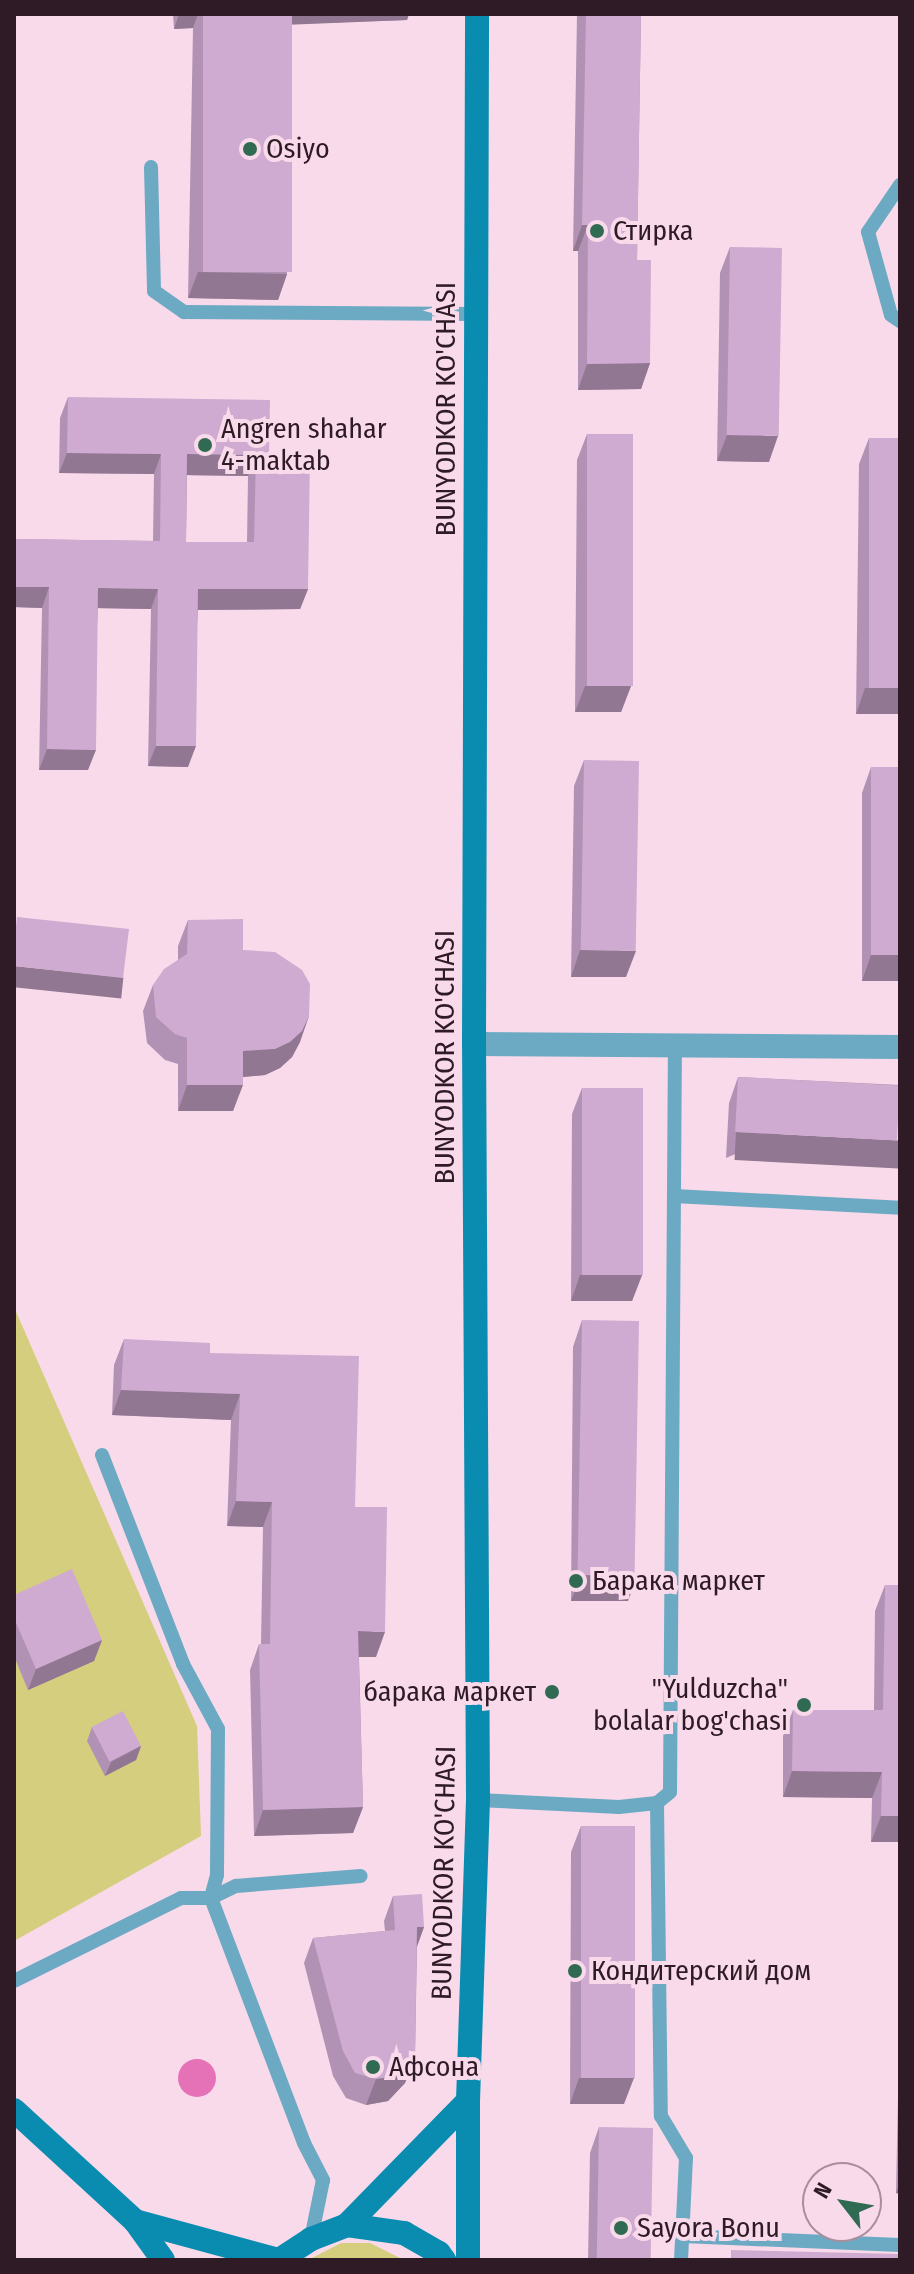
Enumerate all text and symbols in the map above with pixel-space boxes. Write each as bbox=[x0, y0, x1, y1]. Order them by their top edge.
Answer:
place label: Osiyo bbox=[266, 132, 330, 166]
marker: Osiyo bbox=[241, 140, 259, 158]
place label: Стирка bbox=[613, 214, 694, 248]
marker: Стирка bbox=[588, 222, 606, 240]
street label: BUNYODKOR KO'CHASI bbox=[429, 282, 463, 536]
place label: Angren shahar 4-maktab bbox=[221, 412, 386, 478]
marker: Angren shahar 4-maktab bbox=[196, 436, 214, 454]
street label: BUNYODKOR KO'CHASI bbox=[428, 930, 462, 1184]
place label: Барака маркет bbox=[592, 1564, 765, 1598]
marker: Барака маркет bbox=[567, 1572, 585, 1590]
place label: "Yulduzcha" bolalar bog'chasi bbox=[593, 1672, 788, 1738]
place label: барака маркет bbox=[364, 1675, 536, 1709]
marker: барака маркет bbox=[543, 1683, 561, 1701]
marker: "Yulduzcha" bolalar bog'chasi bbox=[795, 1696, 813, 1714]
street label: BUNYODKOR KO'CHASI bbox=[425, 1746, 463, 2000]
place label: Кондитерский дом bbox=[591, 1954, 811, 1988]
marker: Кондитерский дом bbox=[566, 1962, 584, 1980]
place label: Афсона bbox=[389, 2050, 479, 2084]
marker: Афсона bbox=[364, 2058, 382, 2076]
north arrow bbox=[802, 2162, 882, 2242]
text: N bbox=[808, 2178, 838, 2203]
place label: Sayora Bonu bbox=[637, 2211, 780, 2245]
marker: Sayora Bonu bbox=[612, 2219, 630, 2237]

